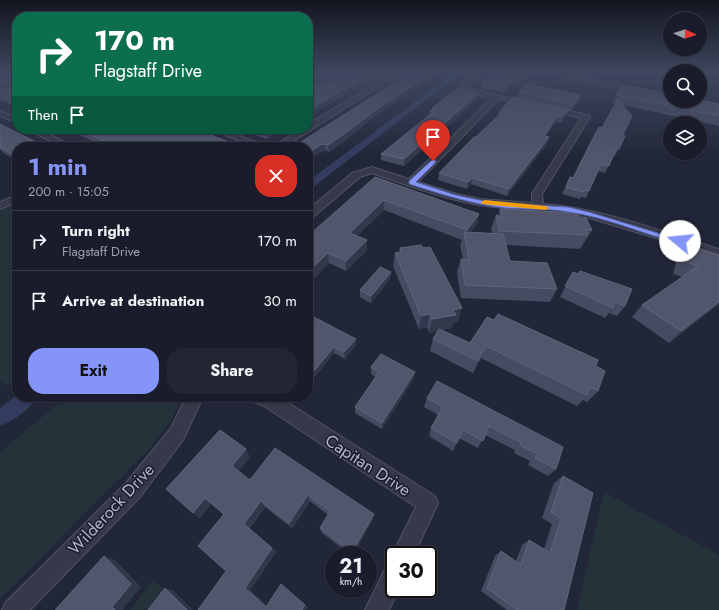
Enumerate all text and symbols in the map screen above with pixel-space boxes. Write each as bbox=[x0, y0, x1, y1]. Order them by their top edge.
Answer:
north arrow bbox=[663, 12, 707, 56]
map controls bbox=[663, 12, 707, 160]
text: 170 m bbox=[94, 20, 175, 61]
icon: right bbox=[28, 28, 80, 80]
text: Flagstaff Drive bbox=[94, 58, 202, 84]
button: search bbox=[663, 64, 707, 108]
text: Then bbox=[28, 104, 58, 126]
icon: arrive bbox=[66, 104, 88, 126]
button: layers bbox=[663, 116, 707, 160]
pin bbox=[416, 120, 450, 161]
icon: arrive bbox=[422, 126, 444, 148]
text: 1 min bbox=[28, 149, 88, 184]
button: close bbox=[255, 155, 297, 197]
text: 200 m · 15:05 bbox=[28, 182, 109, 201]
text: Turn right bbox=[62, 220, 130, 242]
position arrow bbox=[659, 220, 701, 262]
icon: right bbox=[28, 230, 50, 252]
text: 170 m bbox=[257, 230, 297, 252]
text: Flagstaff Drive bbox=[62, 242, 140, 261]
icon: arrive bbox=[28, 290, 50, 312]
text: Arrive at destination bbox=[62, 290, 204, 312]
text: 30 m bbox=[264, 290, 297, 312]
button: Exit bbox=[28, 348, 159, 394]
button: Share bbox=[167, 348, 297, 394]
street label: Capitan Drive bbox=[320, 428, 416, 502]
street label: Wilderock Drive bbox=[62, 458, 160, 560]
speed limit sign: 30 bbox=[385, 546, 437, 598]
text: 21 bbox=[339, 552, 363, 581]
text: km/h bbox=[340, 574, 362, 589]

